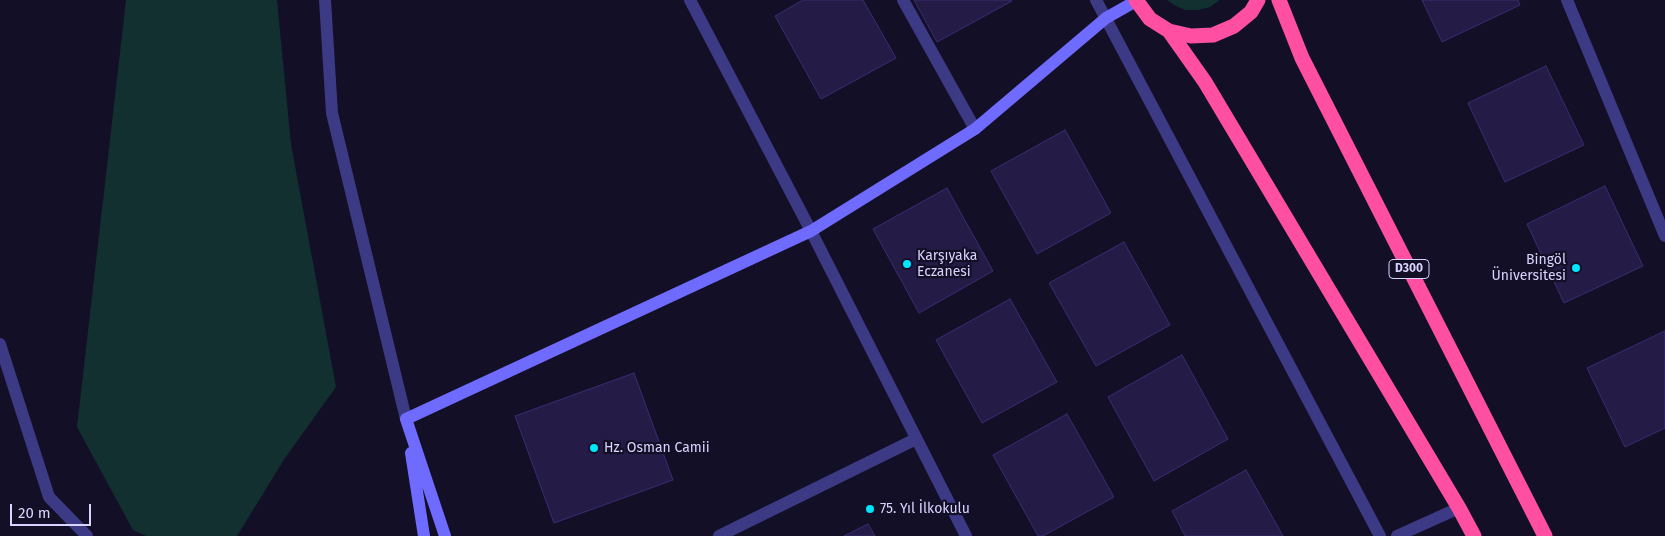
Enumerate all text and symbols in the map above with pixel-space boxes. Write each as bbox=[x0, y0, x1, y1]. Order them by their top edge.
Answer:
place label: Karşıyaka Eczanesi bbox=[917, 248, 977, 280]
place label: Bingöl Üniversitesi bbox=[1491, 252, 1566, 284]
marker: Karşıyaka Eczanesi bbox=[901, 258, 913, 270]
road number: D300 bbox=[1389, 260, 1429, 278]
marker: Bingöl Üniversitesi bbox=[1570, 262, 1582, 274]
place label: Hz. Osman Camii bbox=[604, 440, 710, 456]
marker: Hz. Osman Camii bbox=[588, 442, 600, 454]
scale bar bbox=[12, 494, 94, 526]
place label: 75. Yıl İlkokulu bbox=[880, 501, 970, 517]
marker: 75. Yıl İlkokulu bbox=[864, 503, 876, 515]
text: 20 m bbox=[18, 504, 51, 522]

